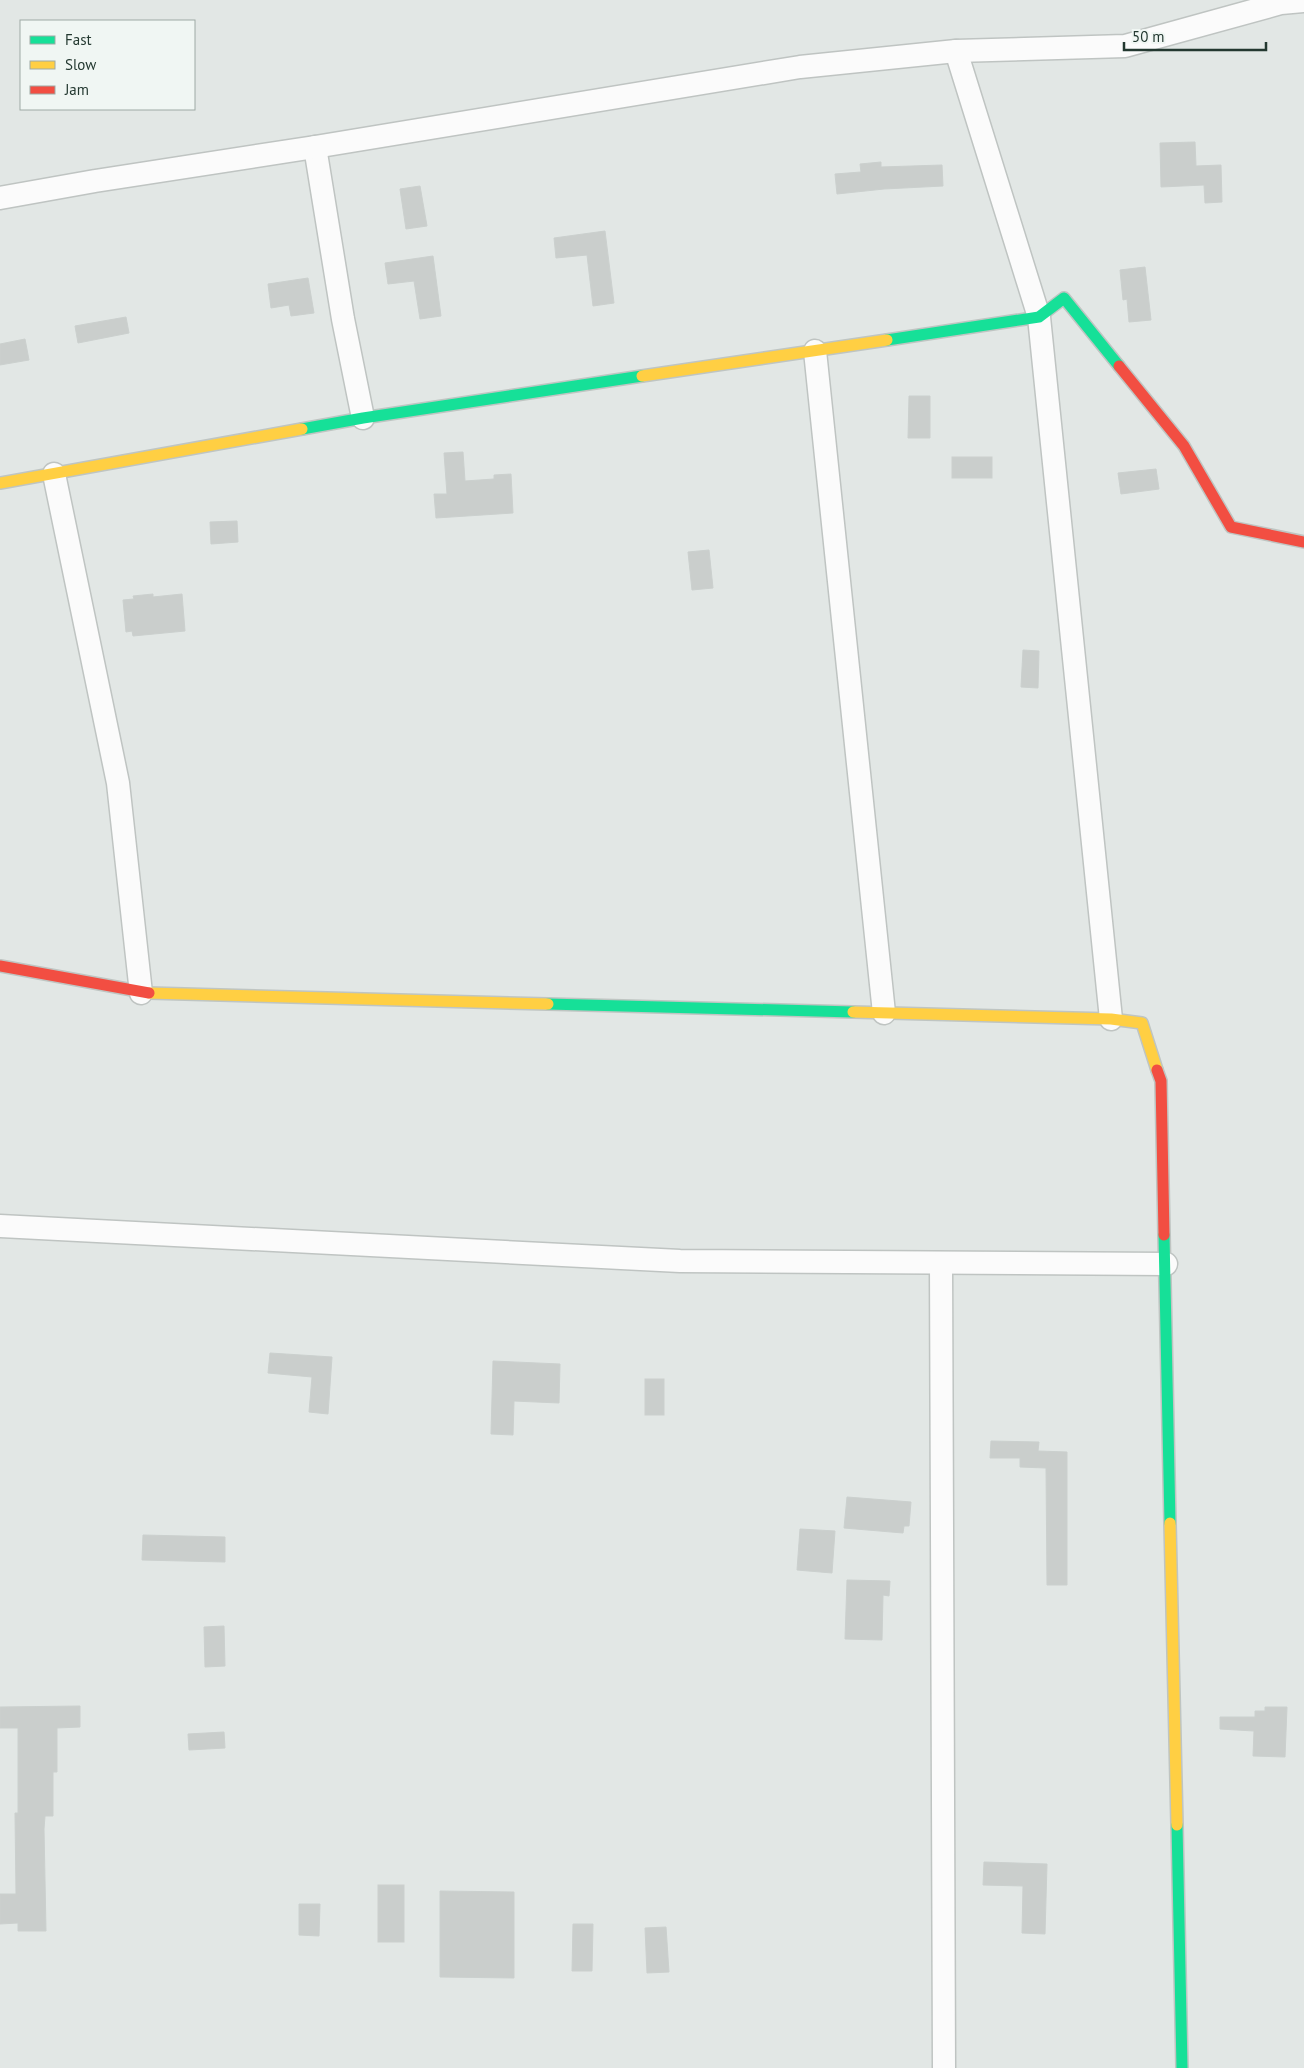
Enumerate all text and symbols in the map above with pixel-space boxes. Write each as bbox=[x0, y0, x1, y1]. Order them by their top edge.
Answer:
legend bbox=[20, 20, 195, 110]
scale bar bbox=[1124, 20, 1266, 52]
text: 50 m bbox=[1132, 27, 1165, 46]
text: Fast bbox=[65, 30, 92, 49]
text: Slow bbox=[65, 55, 96, 74]
text: Jam bbox=[64, 80, 89, 99]

